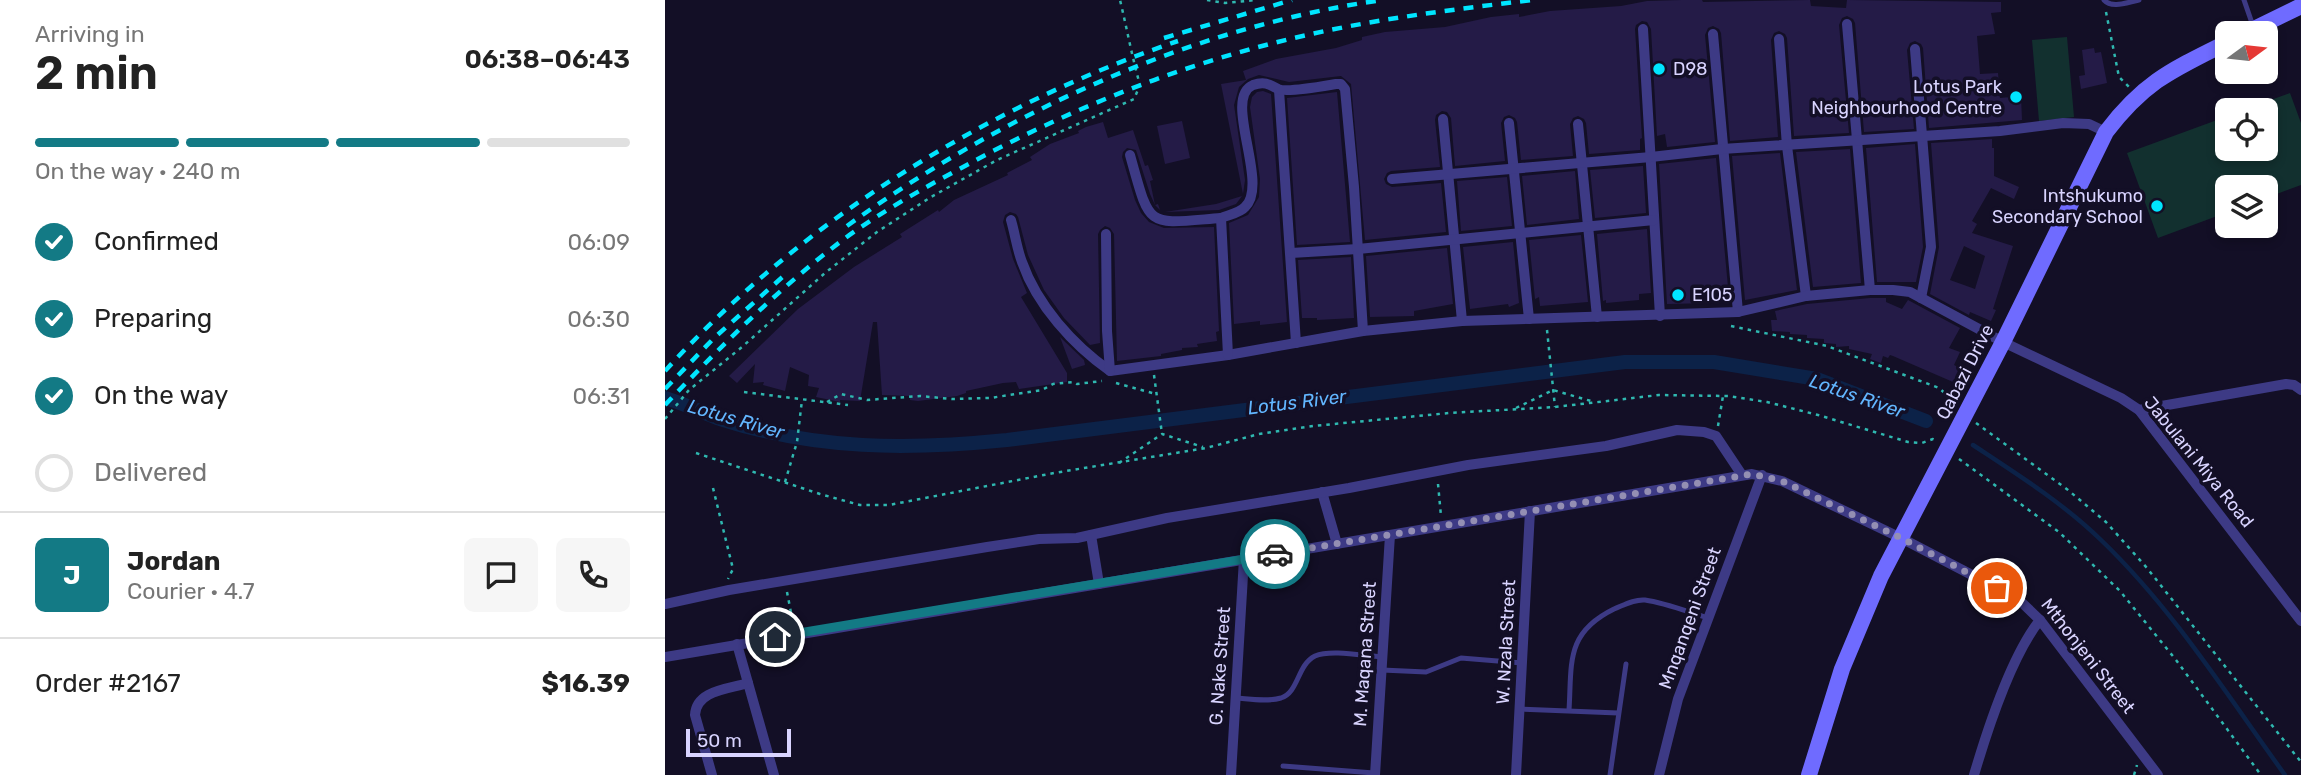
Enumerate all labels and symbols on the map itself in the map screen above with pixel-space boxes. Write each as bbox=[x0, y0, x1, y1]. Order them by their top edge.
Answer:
north arrow bbox=[2215, 21, 2279, 84]
place label: D98 bbox=[1673, 58, 1708, 80]
marker: D98 bbox=[1651, 61, 1667, 77]
place label: Lotus Park Neighbourhood Centre bbox=[1811, 76, 2003, 119]
marker: Lotus Park Neighbourhood Centre bbox=[2008, 89, 2024, 105]
place label: Intshukumo Secondary School bbox=[1992, 185, 2143, 228]
marker: Intshukumo Secondary School bbox=[2149, 198, 2165, 214]
place label: E105 bbox=[1692, 284, 1733, 306]
marker: E105 bbox=[1670, 287, 1686, 303]
street label: Qabazi Drive bbox=[1932, 321, 1998, 423]
water label: Lotus River bbox=[1806, 369, 1908, 423]
water label: Lotus River bbox=[1246, 384, 1348, 419]
street label: Jabulani Miya Road bbox=[2139, 392, 2259, 532]
water label: Lotus River bbox=[685, 394, 788, 444]
courier bbox=[1240, 519, 1310, 589]
street label: Mnqanqeni Street bbox=[1654, 544, 1726, 692]
pin bbox=[1967, 558, 2027, 618]
street label: W. Nzala Street bbox=[1492, 579, 1520, 705]
street label: M. Maqana Street bbox=[1349, 581, 1381, 727]
street label: Mthonjeni Street bbox=[2036, 594, 2140, 718]
street label: G. Nake Street bbox=[1205, 606, 1235, 726]
pin bbox=[745, 607, 805, 667]
scale bar bbox=[686, 726, 791, 758]

